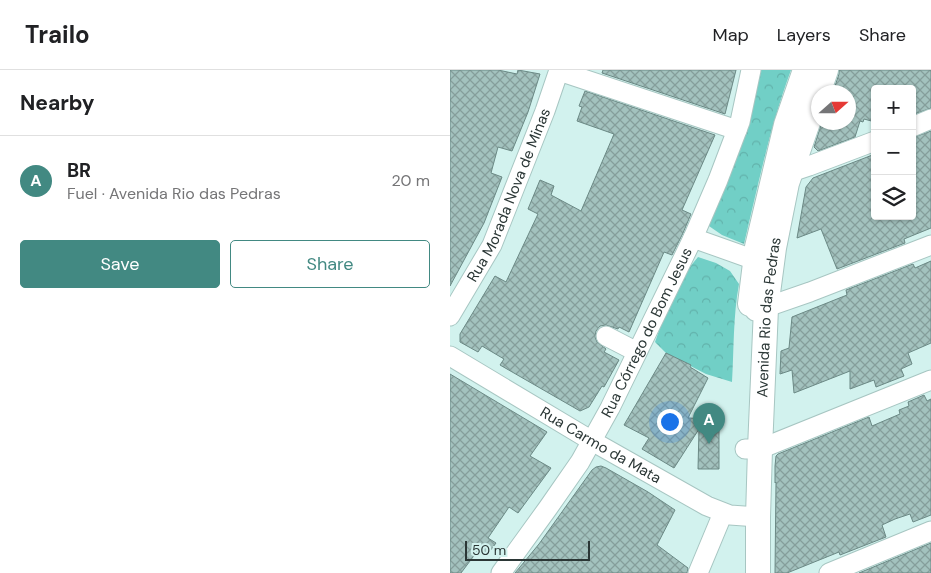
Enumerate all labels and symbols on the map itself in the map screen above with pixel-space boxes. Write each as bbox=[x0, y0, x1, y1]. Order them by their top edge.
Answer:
north arrow bbox=[811, 85, 856, 130]
street label: Rua Morada Nova de Minas bbox=[462, 105, 555, 286]
street label: Avenida Rio das Pedras bbox=[752, 235, 786, 398]
street label: Rua Córrego do Bom Jesus bbox=[597, 244, 697, 421]
street label: Rua Carmo da Mata bbox=[536, 402, 665, 488]
pin: A bbox=[693, 403, 725, 444]
your location bbox=[657, 409, 683, 435]
scale bar bbox=[465, 538, 590, 561]

